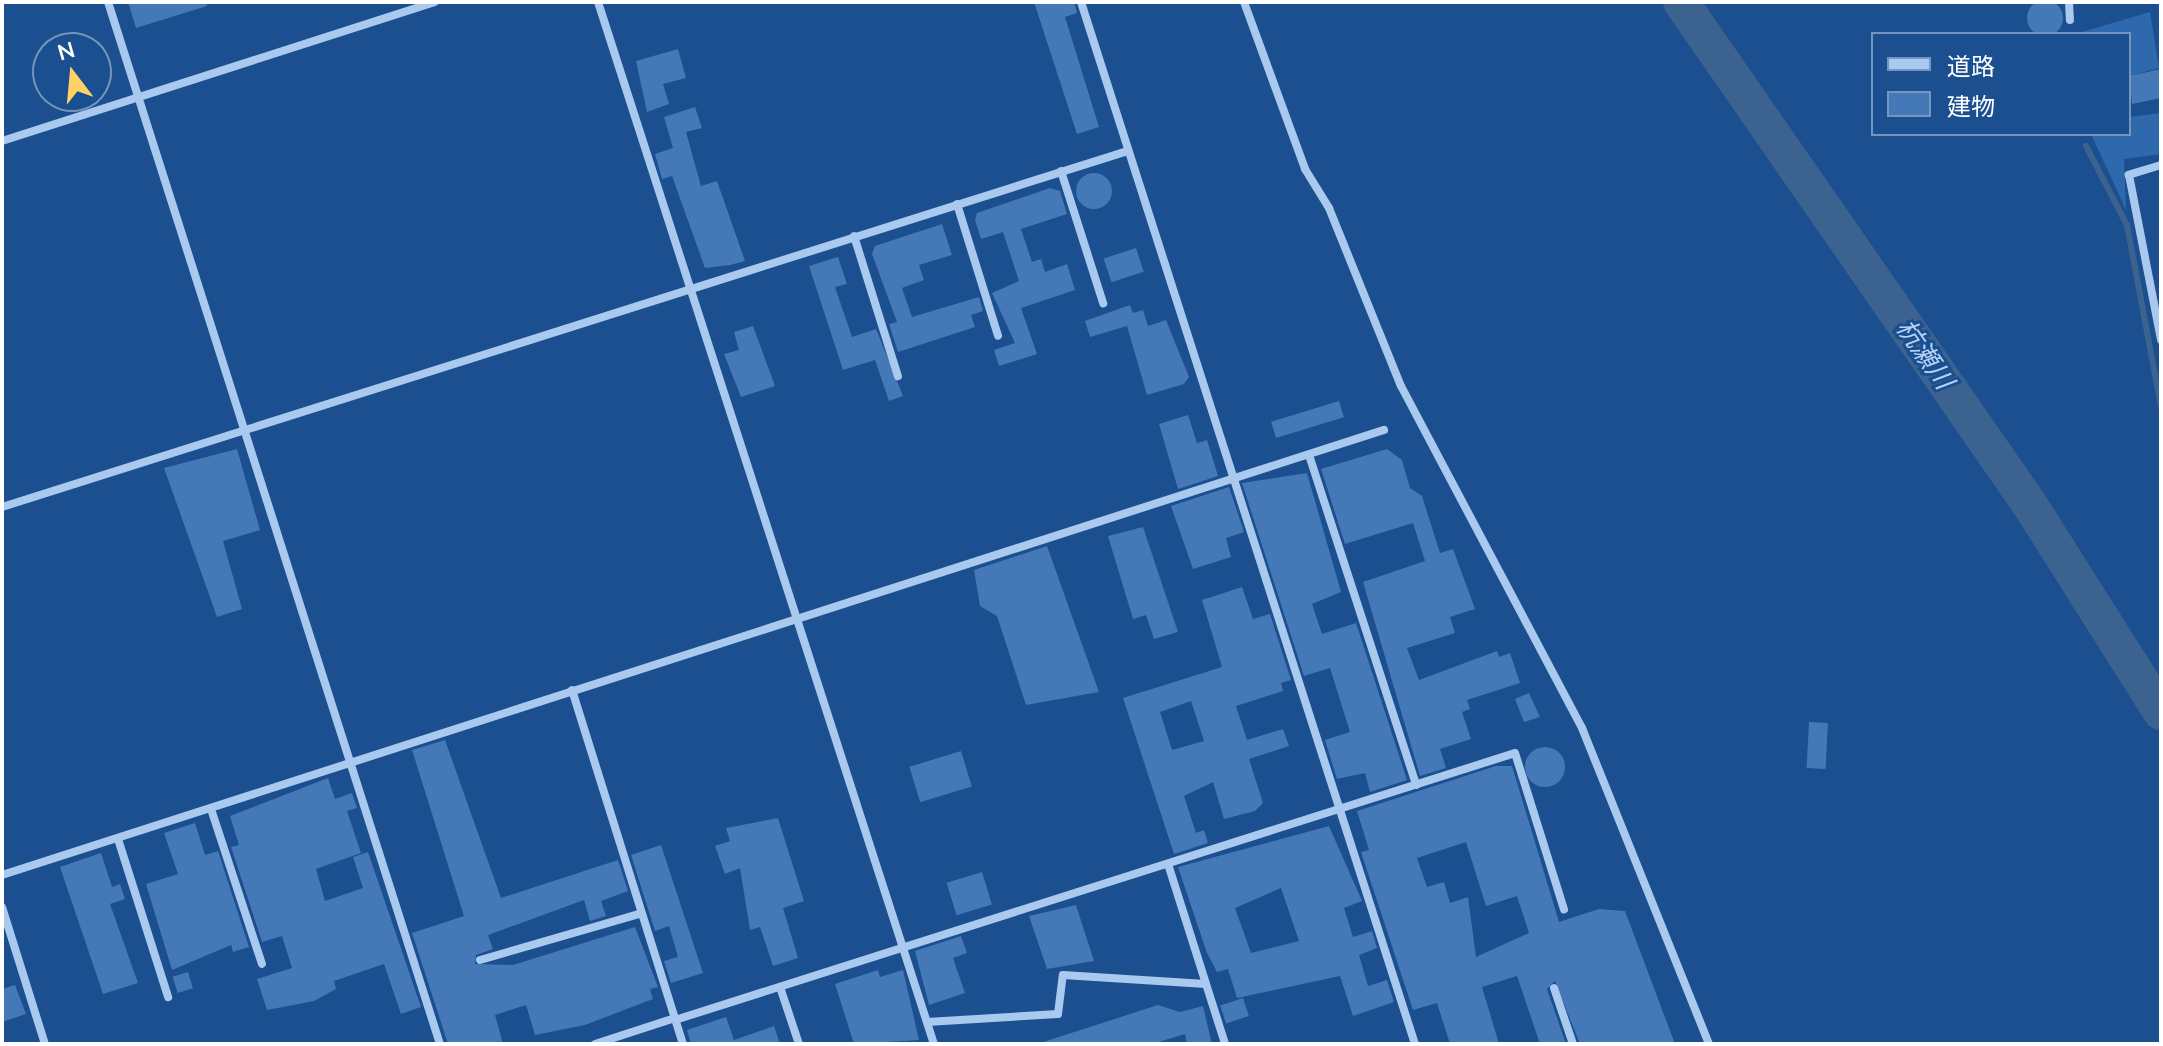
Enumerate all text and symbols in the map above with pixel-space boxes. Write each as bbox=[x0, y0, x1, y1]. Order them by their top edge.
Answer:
north arrow bbox=[32, 32, 112, 112]
legend bbox=[1871, 32, 2131, 136]
text: N bbox=[54, 35, 78, 67]
text: 道路 bbox=[1947, 51, 1995, 81]
text: 建物 bbox=[1947, 91, 1995, 121]
water label: 杭瀬川 bbox=[1890, 313, 1960, 395]

